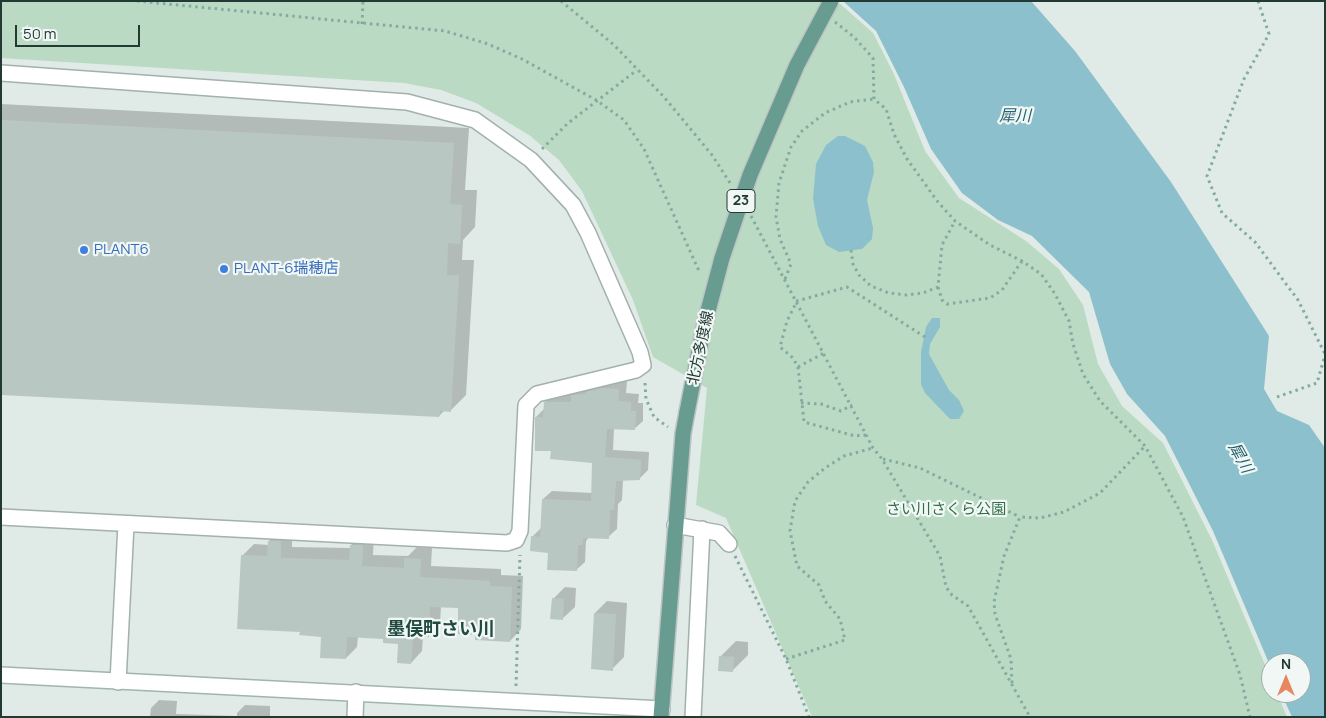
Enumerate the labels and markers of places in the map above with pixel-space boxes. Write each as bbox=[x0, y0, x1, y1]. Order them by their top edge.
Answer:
place label: PLANT6 bbox=[94, 241, 149, 259]
marker: PLANT6 bbox=[78, 244, 90, 256]
place label: PLANT-6瑞穂店 bbox=[234, 260, 339, 278]
marker: PLANT-6瑞穂店 bbox=[218, 263, 230, 275]

